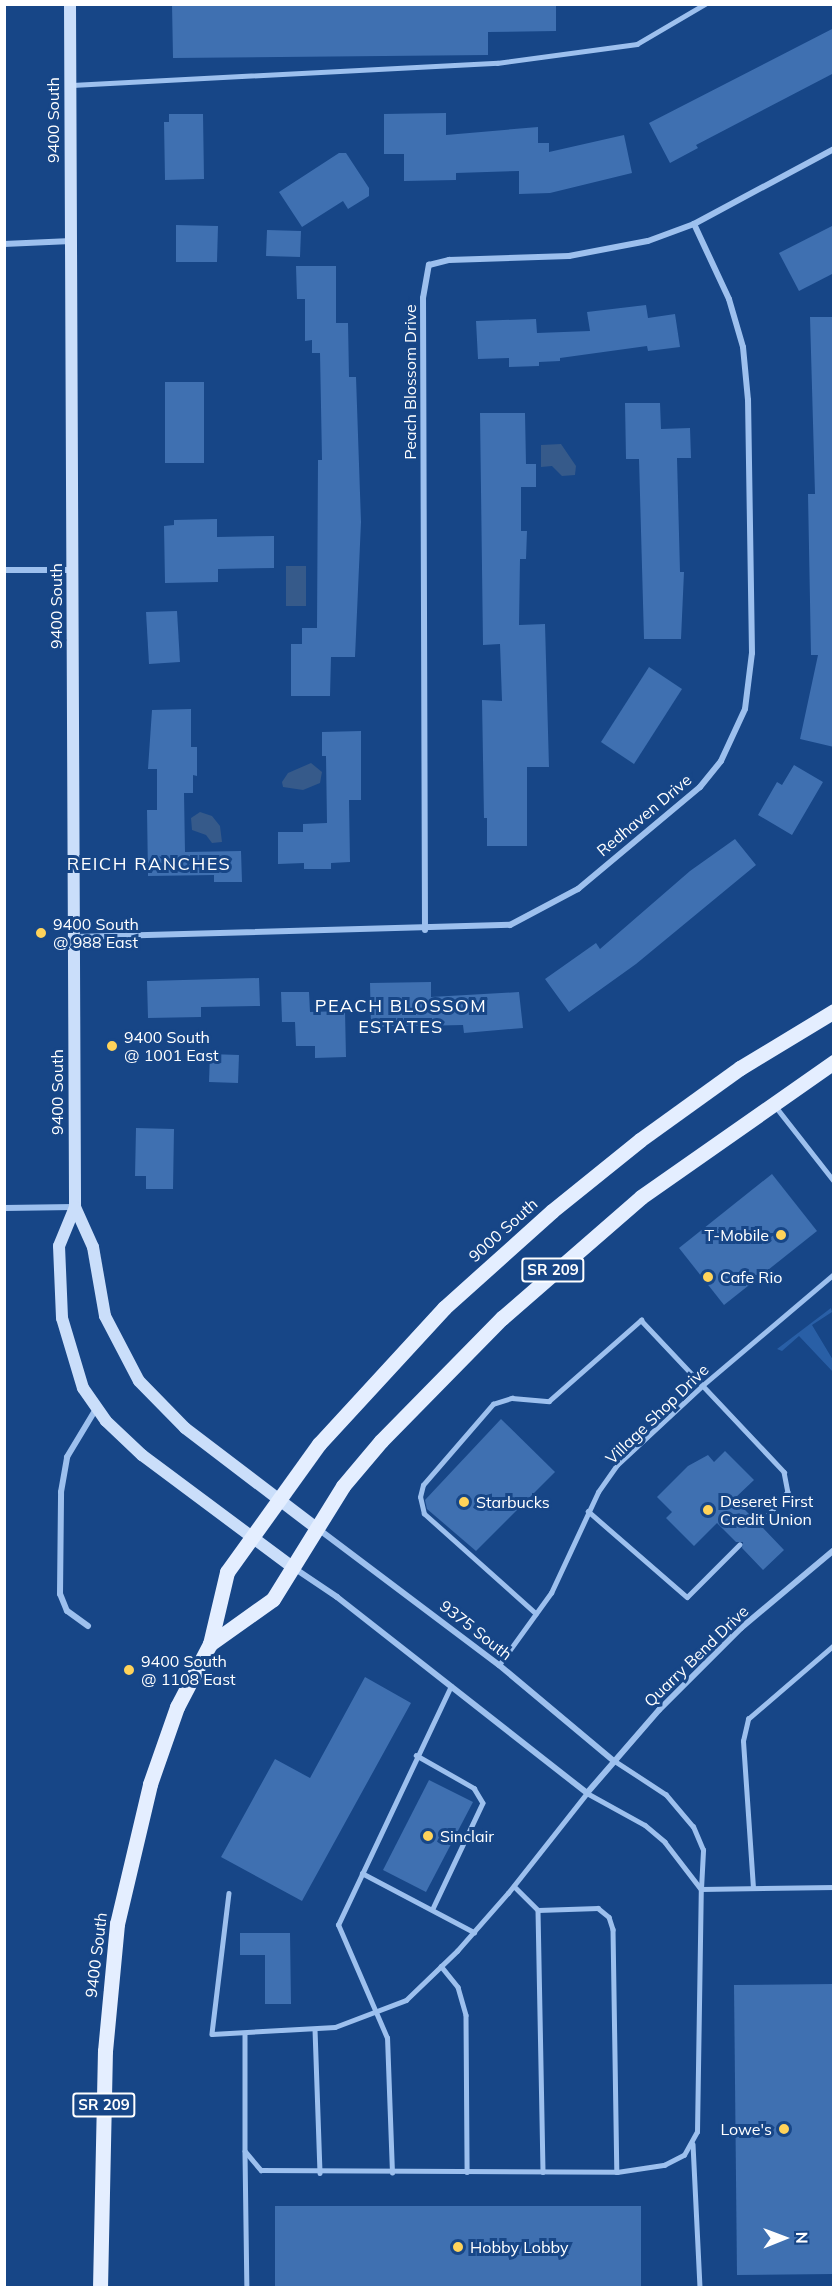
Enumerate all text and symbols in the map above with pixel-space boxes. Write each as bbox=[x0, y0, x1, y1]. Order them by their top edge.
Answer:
street label: 9400 South bbox=[43, 77, 63, 163]
street label: Peach Blossom Drive bbox=[400, 304, 420, 460]
street label: 9400 South bbox=[46, 563, 66, 649]
street label: Redhaven Drive bbox=[593, 770, 695, 860]
district label: REICH RANCHES bbox=[67, 853, 231, 875]
place label: 9400 South @ 988 East bbox=[53, 914, 139, 952]
marker: 9400 South @ 988 East bbox=[34, 926, 48, 940]
district label: PEACH BLOSSOM ESTATES bbox=[315, 996, 487, 1038]
place label: 9400 South @ 1001 East bbox=[124, 1027, 219, 1065]
marker: 9400 South @ 1001 East bbox=[105, 1039, 119, 1053]
street label: 9400 South bbox=[47, 1049, 67, 1135]
street label: 9000 South bbox=[465, 1194, 541, 1266]
place label: T-Mobile bbox=[704, 1225, 769, 1245]
marker: T-Mobile bbox=[774, 1228, 788, 1242]
road number: SR 209 bbox=[520, 1258, 586, 1282]
place label: Cafe Rio bbox=[720, 1267, 782, 1287]
marker: Cafe Rio bbox=[701, 1270, 715, 1284]
street label: Village Shop Drive bbox=[602, 1360, 712, 1468]
place label: Deseret First Credit Union bbox=[720, 1491, 813, 1529]
place label: Starbucks bbox=[476, 1492, 550, 1512]
marker: Starbucks bbox=[457, 1495, 471, 1509]
marker: Deseret First Credit Union bbox=[701, 1503, 715, 1517]
street label: 9375 South bbox=[436, 1596, 516, 1664]
street label: Quarry Bend Drive bbox=[640, 1601, 752, 1711]
place label: 9400 South @ 1108 East bbox=[141, 1651, 236, 1689]
marker: 9400 South @ 1108 East bbox=[122, 1663, 136, 1677]
place label: Sinclair bbox=[440, 1826, 494, 1846]
marker: Sinclair bbox=[421, 1829, 435, 1843]
street label: 9400 South bbox=[81, 1911, 111, 1999]
road number: SR 209 bbox=[71, 2093, 137, 2117]
place label: Lowe's bbox=[720, 2119, 772, 2139]
marker: Lowe's bbox=[777, 2122, 791, 2136]
north arrow bbox=[754, 2208, 814, 2268]
text: N bbox=[792, 2231, 812, 2244]
place label: Hobby Lobby bbox=[470, 2237, 569, 2257]
marker: Hobby Lobby bbox=[451, 2240, 465, 2254]

